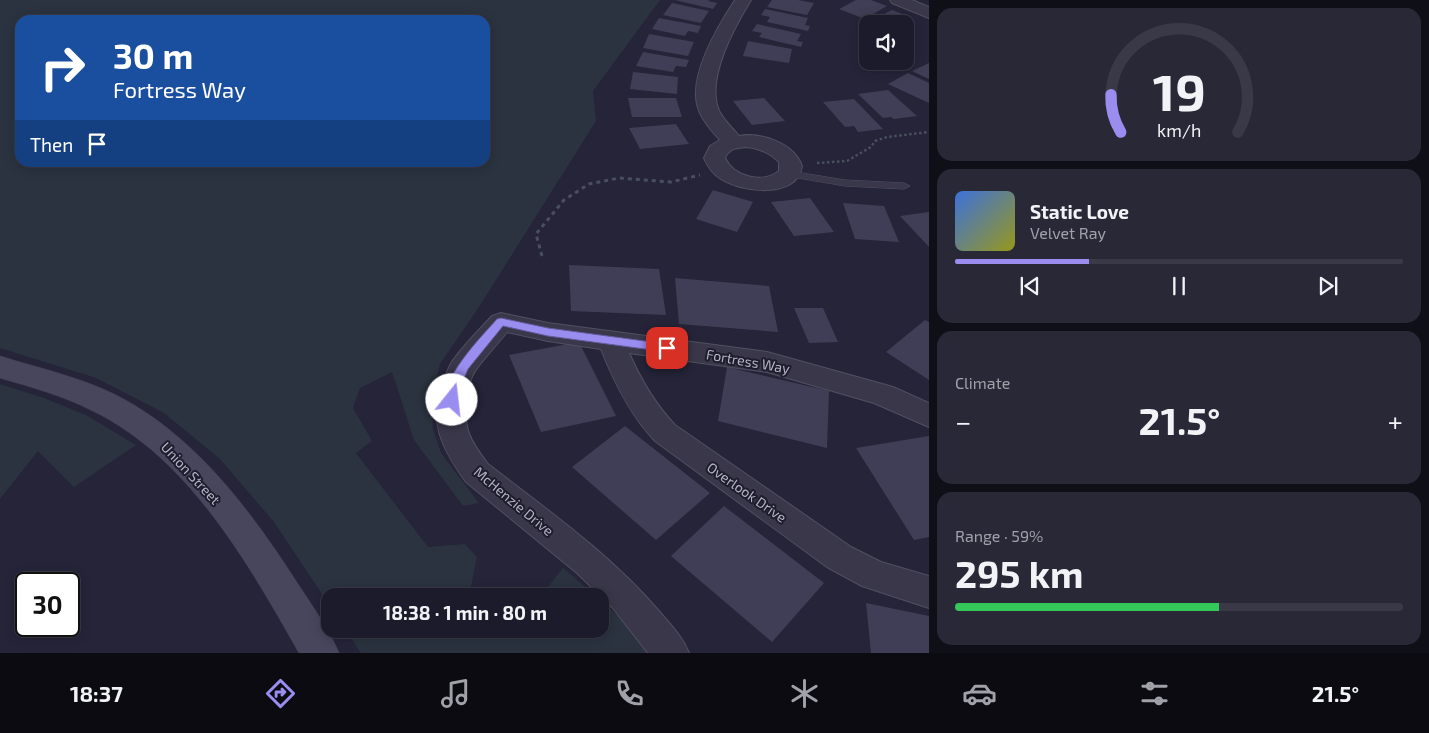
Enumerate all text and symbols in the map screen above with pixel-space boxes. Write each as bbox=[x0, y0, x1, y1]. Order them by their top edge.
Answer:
map controls bbox=[859, 15, 914, 70]
button: sound bbox=[859, 15, 914, 70]
text: 30 m bbox=[113, 34, 193, 76]
icon: right bbox=[30, 35, 95, 100]
text: 19 bbox=[1152, 59, 1206, 121]
text: Fortress Way bbox=[113, 76, 246, 102]
text: km/h bbox=[1157, 119, 1201, 141]
icon: arrive bbox=[83, 130, 111, 158]
text: Then bbox=[30, 133, 73, 156]
text: Static Love bbox=[1030, 200, 1129, 223]
text: Velvet Ray bbox=[1030, 223, 1106, 242]
icon: previous bbox=[1016, 272, 1044, 300]
icon: pause bbox=[1165, 272, 1193, 300]
icon: next bbox=[1314, 272, 1342, 300]
pin bbox=[646, 327, 688, 369]
icon: arrive bbox=[653, 334, 681, 362]
street label: Fortress Way bbox=[705, 345, 792, 377]
position arrow bbox=[425, 373, 477, 425]
text: Climate bbox=[955, 373, 1010, 392]
text: 21.5° bbox=[1139, 397, 1220, 443]
text: − bbox=[955, 404, 971, 438]
text: + bbox=[1388, 404, 1403, 438]
street label: Union Street bbox=[158, 438, 224, 508]
street label: Overlook Drive bbox=[704, 458, 790, 526]
street label: McHenzie Drive bbox=[471, 463, 557, 539]
text: Range · 59% bbox=[955, 526, 1043, 545]
text: 295 km bbox=[955, 550, 1083, 596]
speed limit sign: 30 bbox=[15, 572, 80, 637]
text: 18:38 · 1 min · 80 m bbox=[383, 601, 547, 624]
icon: directions bbox=[263, 676, 298, 711]
icon: music bbox=[438, 676, 473, 711]
icon: phone bbox=[612, 676, 647, 711]
icon: climate bbox=[787, 676, 822, 711]
icon: car bbox=[962, 676, 997, 711]
icon: filters bbox=[1137, 676, 1172, 711]
text: 18:37 bbox=[70, 680, 123, 706]
text: 21.5° bbox=[1312, 680, 1359, 706]

